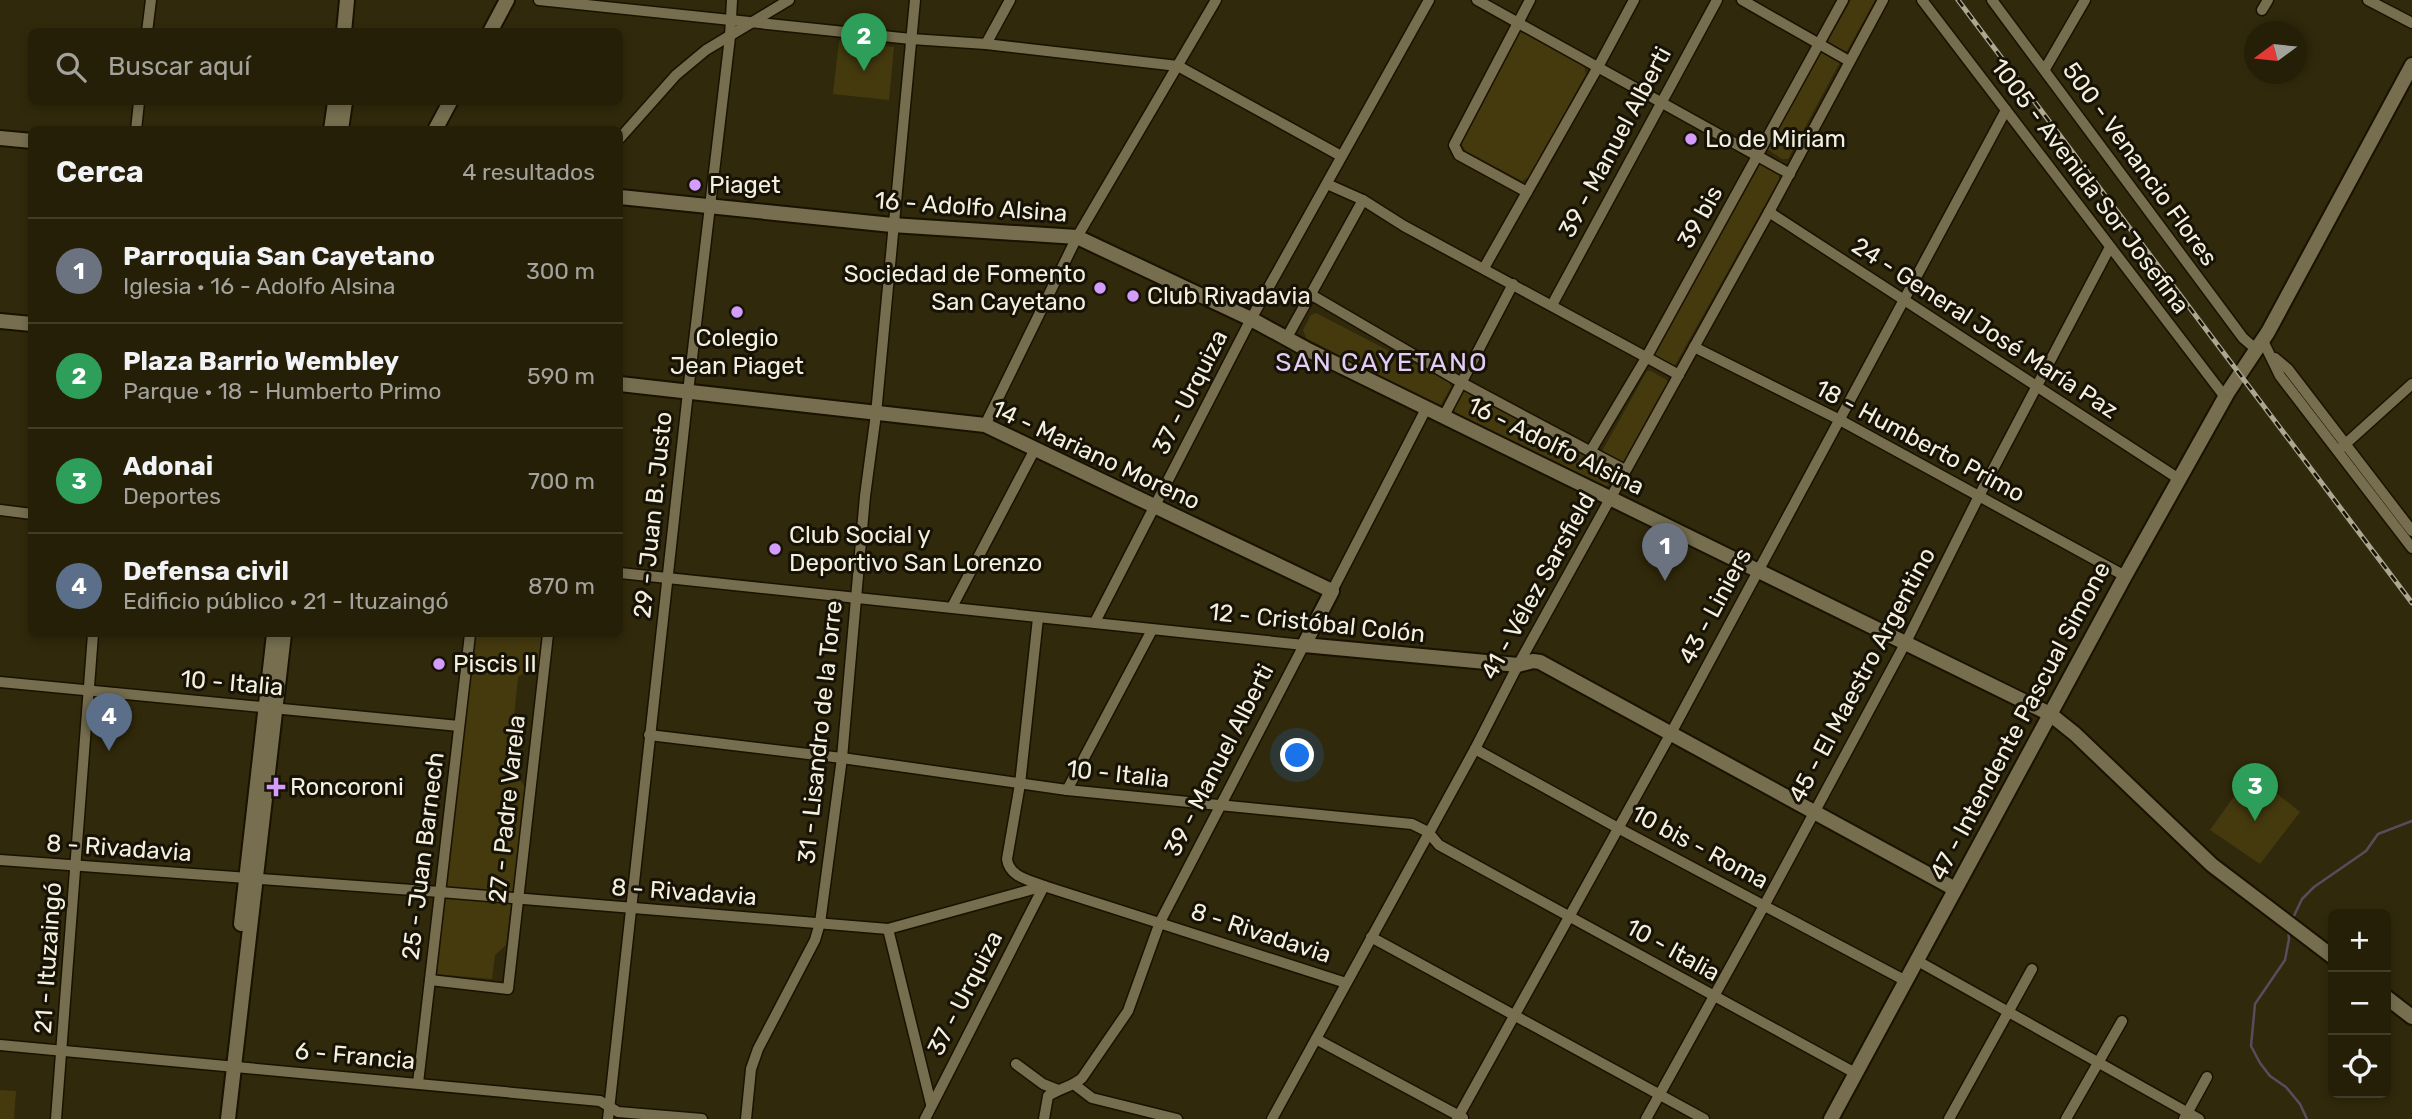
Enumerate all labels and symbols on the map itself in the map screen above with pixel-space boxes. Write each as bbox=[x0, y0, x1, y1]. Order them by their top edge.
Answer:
pin: 2 bbox=[841, 13, 887, 71]
north arrow bbox=[2244, 21, 2307, 84]
street label: 39 - Manuel Alberti bbox=[1553, 42, 1677, 242]
street label: 1005 - Avenida Sor Josefina bbox=[1985, 53, 2195, 319]
street label: 500 - Venancio Flores bbox=[2057, 57, 2223, 271]
place label: Lo de Miriam bbox=[1705, 125, 1846, 153]
marker: Lo de Miriam bbox=[1683, 131, 1699, 147]
place label: Piaget bbox=[709, 171, 781, 199]
marker: Piaget bbox=[687, 177, 703, 193]
street label: 39 bis bbox=[1672, 181, 1728, 253]
street label: 16 - Adolfo Alsina bbox=[874, 186, 1068, 228]
street label: 24 - General José María Paz bbox=[1847, 231, 2123, 425]
place label: Sociedad de Fomento San Cayetano bbox=[844, 260, 1086, 316]
marker: Sociedad de Fomento San Cayetano bbox=[1092, 280, 1108, 296]
place label: Club Rivadavia bbox=[1147, 282, 1311, 310]
marker: Club Rivadavia bbox=[1125, 288, 1141, 304]
marker: Colegio Jean Piaget bbox=[729, 304, 745, 320]
place label: Colegio Jean Piaget bbox=[670, 324, 804, 380]
street label: 37 - Urquiza bbox=[1147, 325, 1233, 459]
district label: SAN CAYETANO bbox=[1275, 347, 1489, 378]
street label: 18 - Humberto Primo bbox=[1810, 374, 2030, 508]
street label: 16 - Adolfo Alsina bbox=[1463, 391, 1649, 501]
street label: 14 - Mariano Moreno bbox=[987, 394, 1205, 516]
street label: 29 - Juan B. Justo bbox=[628, 410, 678, 620]
street label: 41 - Vélez Sarsfield bbox=[1475, 488, 1601, 684]
place label: Club Social y Deportivo San Lorenzo bbox=[789, 521, 1042, 577]
pin: 1 bbox=[1642, 523, 1688, 581]
marker: Club Social y Deportivo San Lorenzo bbox=[767, 541, 783, 557]
street label: 43 - Liniers bbox=[1673, 543, 1757, 669]
street label: 45 - El Maestro Argentino bbox=[1783, 543, 1941, 807]
street label: 47 - Intendente Pascual Simone bbox=[1924, 557, 2116, 885]
street label: 12 - Cristóbal Colón bbox=[1208, 598, 1426, 648]
street label: 31 - Lisandro de la Torre bbox=[792, 599, 848, 865]
place label: Piscis II bbox=[453, 650, 537, 678]
marker: Piscis II bbox=[431, 656, 447, 672]
street label: 39 - Manuel Alberti bbox=[1158, 659, 1280, 861]
street label: 10 - Italia bbox=[179, 665, 285, 701]
pin: 4 bbox=[86, 693, 132, 751]
street label: 27 - Padre Varela bbox=[483, 714, 531, 904]
your location bbox=[1280, 738, 1314, 772]
street label: 25 - Juan Barnech bbox=[396, 750, 450, 962]
street label: 10 - Italia bbox=[1065, 755, 1171, 793]
pin: 3 bbox=[2232, 763, 2278, 821]
place label: Roncoroni bbox=[290, 773, 404, 801]
marker: Roncoroni bbox=[268, 779, 284, 795]
street label: 10 bis - Roma bbox=[1627, 799, 1773, 895]
street label: 8 - Rivadavia bbox=[45, 829, 193, 867]
street label: 8 - Rivadavia bbox=[610, 873, 758, 911]
street label: 21 - Ituzaingó bbox=[29, 881, 67, 1035]
street label: 8 - Rivadavia bbox=[1187, 897, 1335, 969]
street label: 10 - Italia bbox=[1621, 913, 1725, 987]
street label: 37 - Urquiza bbox=[922, 926, 1008, 1060]
street label: 6 - Francia bbox=[294, 1037, 416, 1075]

